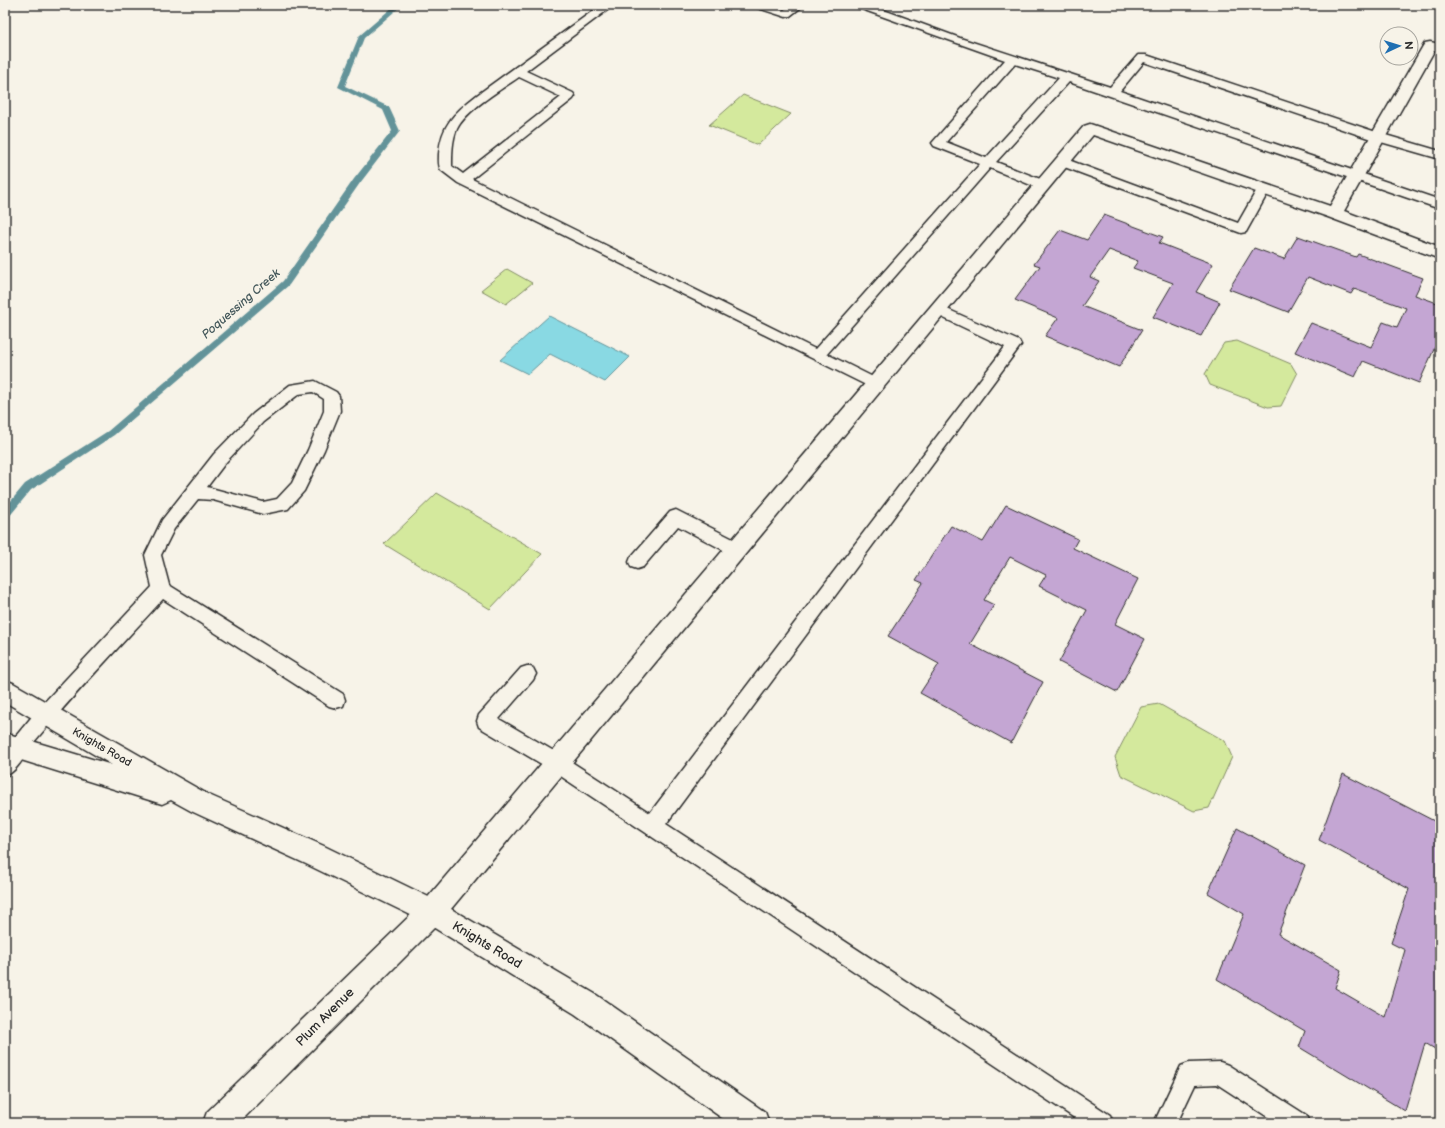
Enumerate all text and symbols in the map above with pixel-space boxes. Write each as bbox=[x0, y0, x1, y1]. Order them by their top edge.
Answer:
north arrow bbox=[1379, 26, 1419, 66]
text: N bbox=[1402, 41, 1415, 50]
water label: Poquessing Creek bbox=[199, 265, 284, 342]
street label: Knights Road bbox=[70, 725, 134, 769]
street label: Knights Road bbox=[449, 918, 525, 972]
street label: Plum Avenue bbox=[292, 984, 358, 1050]

